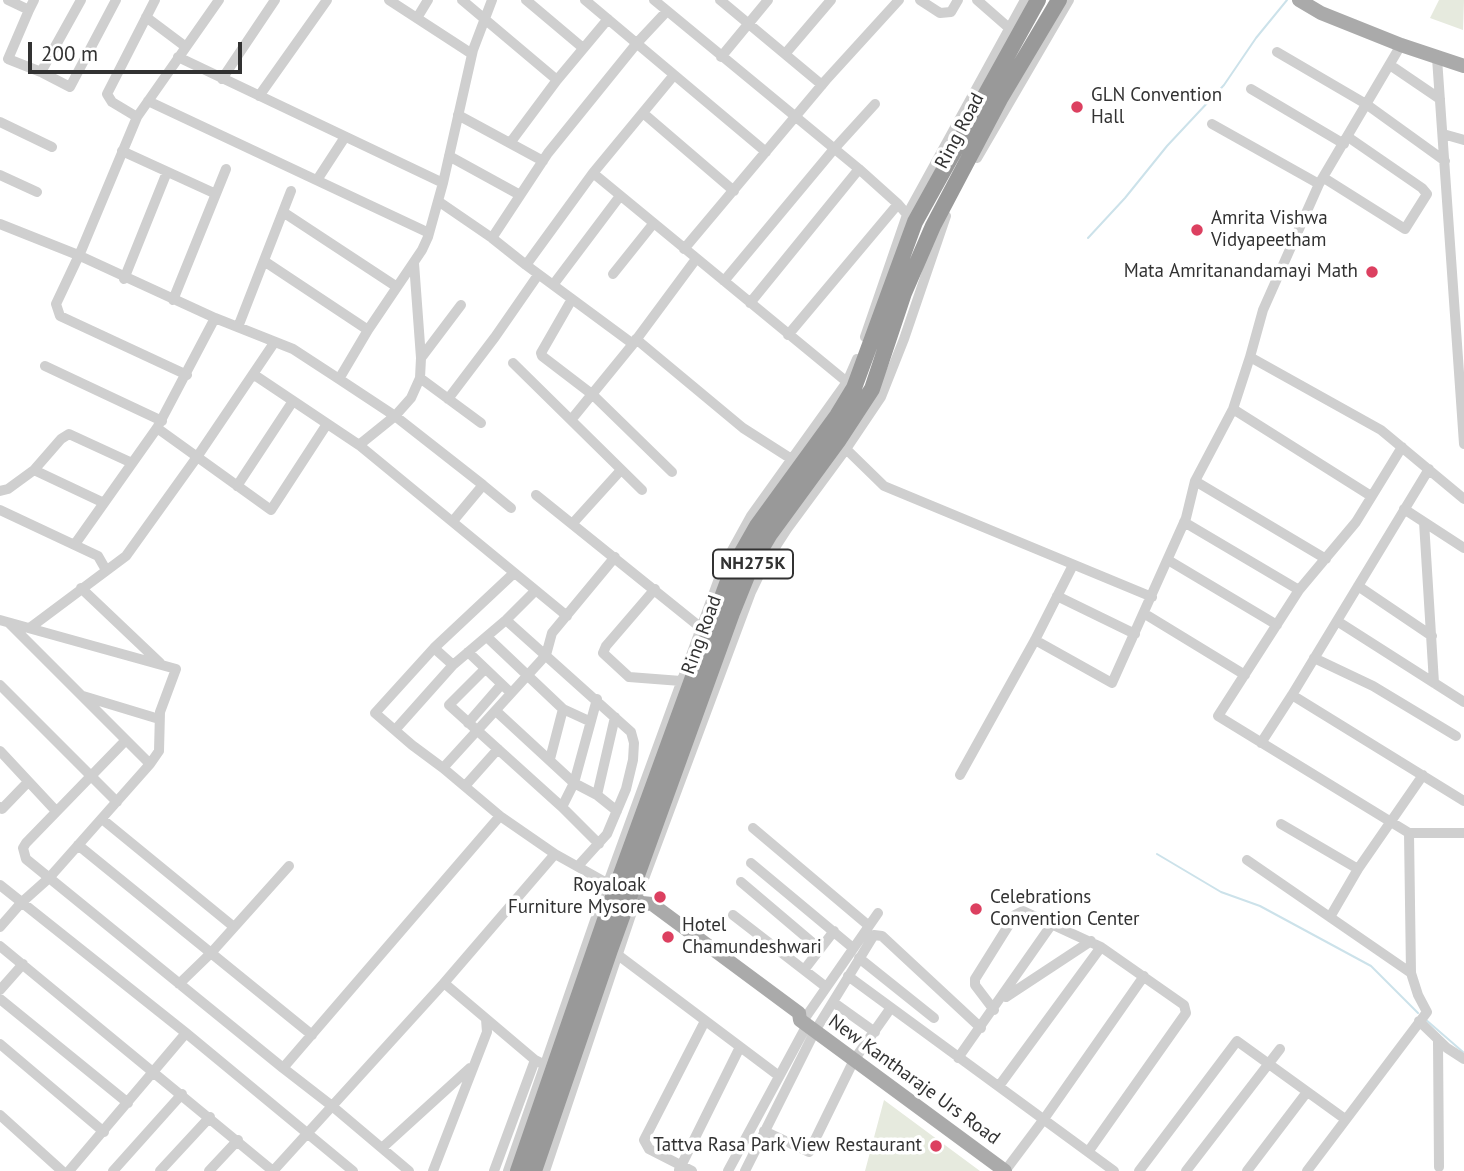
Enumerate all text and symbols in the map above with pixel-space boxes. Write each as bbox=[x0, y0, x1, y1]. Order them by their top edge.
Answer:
scale bar bbox=[32, 28, 245, 72]
text: 200 m bbox=[41, 40, 98, 67]
place label: GLN Convention Hall bbox=[1091, 85, 1222, 129]
street label: Ring Road bbox=[931, 89, 989, 173]
marker: GLN Convention Hall bbox=[1069, 99, 1085, 115]
place label: Amrita Vishwa Vidyapeetham bbox=[1211, 208, 1328, 252]
marker: Amrita Vishwa Vidyapeetham bbox=[1189, 222, 1205, 238]
place label: Mata Amritanandamayi Math bbox=[1124, 261, 1358, 283]
marker: Mata Amritanandamayi Math bbox=[1364, 264, 1380, 280]
road number: NH275K bbox=[713, 550, 793, 578]
street label: Ring Road bbox=[677, 592, 727, 678]
place label: Royaloak Furniture Mysore bbox=[508, 875, 646, 919]
place label: Celebrations Convention Center bbox=[990, 887, 1140, 931]
marker: Royaloak Furniture Mysore bbox=[652, 889, 668, 905]
marker: Celebrations Convention Center bbox=[968, 901, 984, 917]
place label: Hotel Chamundeshwari bbox=[682, 915, 822, 959]
marker: Hotel Chamundeshwari bbox=[660, 929, 676, 945]
street label: New Kantharaje Urs Road bbox=[824, 1010, 1004, 1150]
place label: Tattva Rasa Park View Restaurant bbox=[653, 1135, 922, 1157]
marker: Tattva Rasa Park View Restaurant bbox=[928, 1138, 944, 1154]

